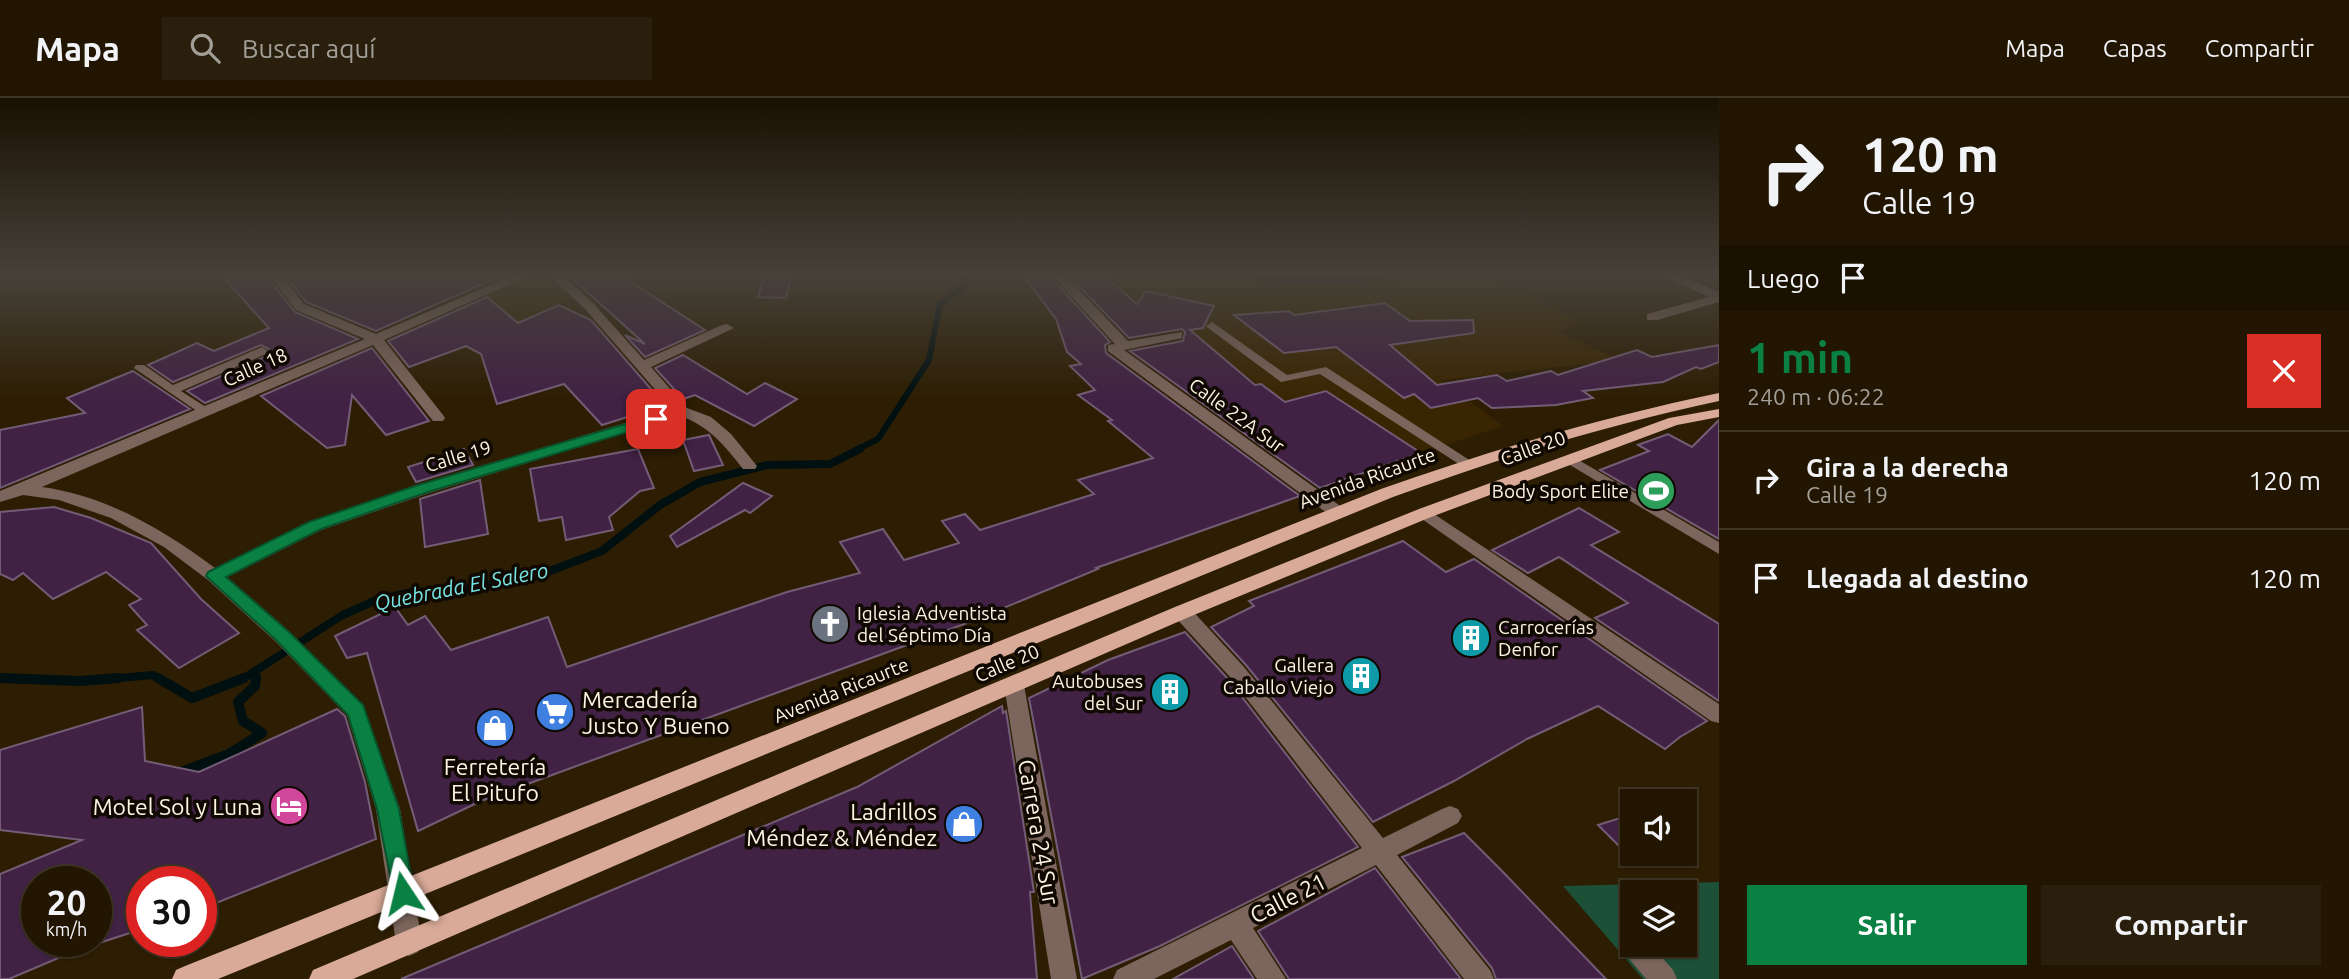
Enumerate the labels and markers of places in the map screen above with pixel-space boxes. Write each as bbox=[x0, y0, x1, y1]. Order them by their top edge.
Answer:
pin bbox=[626, 389, 686, 449]
sports icon: Body Sport Elite bbox=[1635, 470, 1677, 512]
place label: Body Sport Elite bbox=[1492, 480, 1629, 502]
place label: Iglesia Adventista del Séptimo Día bbox=[857, 602, 1007, 646]
church icon: Iglesia Adventista del Séptimo Día bbox=[809, 603, 851, 645]
place label: Carrocerías Denfor bbox=[1498, 616, 1594, 660]
building icon: Carrocerías Denfor bbox=[1450, 617, 1492, 659]
place label: Gallera Caballo Viejo bbox=[1223, 654, 1334, 698]
building icon: Gallera Caballo Viejo bbox=[1340, 655, 1382, 697]
place label: Autobuses del Sur bbox=[1052, 670, 1143, 714]
building icon: Autobuses del Sur bbox=[1149, 671, 1191, 713]
place label: Mercadería Justo Y Bueno bbox=[582, 687, 730, 738]
supermarket icon: Mercadería Justo Y Bueno bbox=[534, 691, 576, 733]
shop icon: Ferretería El Pitufo bbox=[474, 707, 516, 749]
place label: Ferretería El Pitufo bbox=[444, 754, 546, 805]
hotel icon: Motel Sol y Luna bbox=[268, 785, 310, 827]
place label: Motel Sol y Luna bbox=[93, 794, 262, 819]
place label: Ladrillos Méndez & Méndez bbox=[746, 799, 937, 850]
shop icon: Ladrillos Méndez & Méndez bbox=[943, 803, 985, 845]

